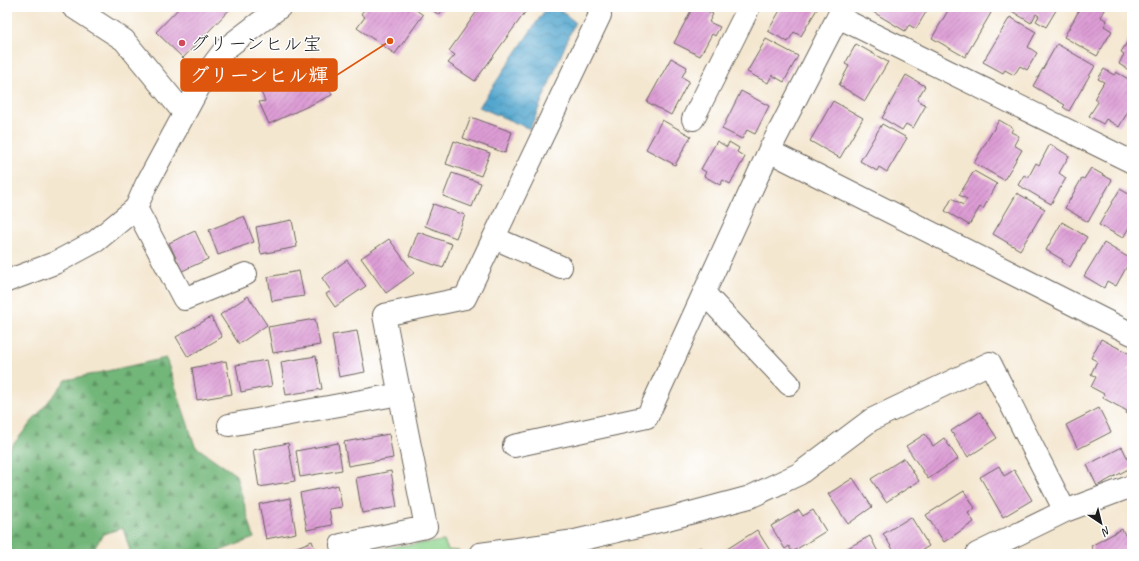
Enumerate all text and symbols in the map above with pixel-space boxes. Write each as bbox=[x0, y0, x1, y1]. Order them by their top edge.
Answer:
place label: グリーンヒル宝 bbox=[190, 32, 321, 56]
marker: グリーンヒル宝 bbox=[177, 38, 187, 48]
callout: グリーンヒル輝 bbox=[181, 59, 337, 91]
text: グリーンヒル輝 bbox=[189, 63, 329, 88]
north arrow bbox=[1081, 503, 1121, 543]
text: N bbox=[1098, 524, 1114, 540]

